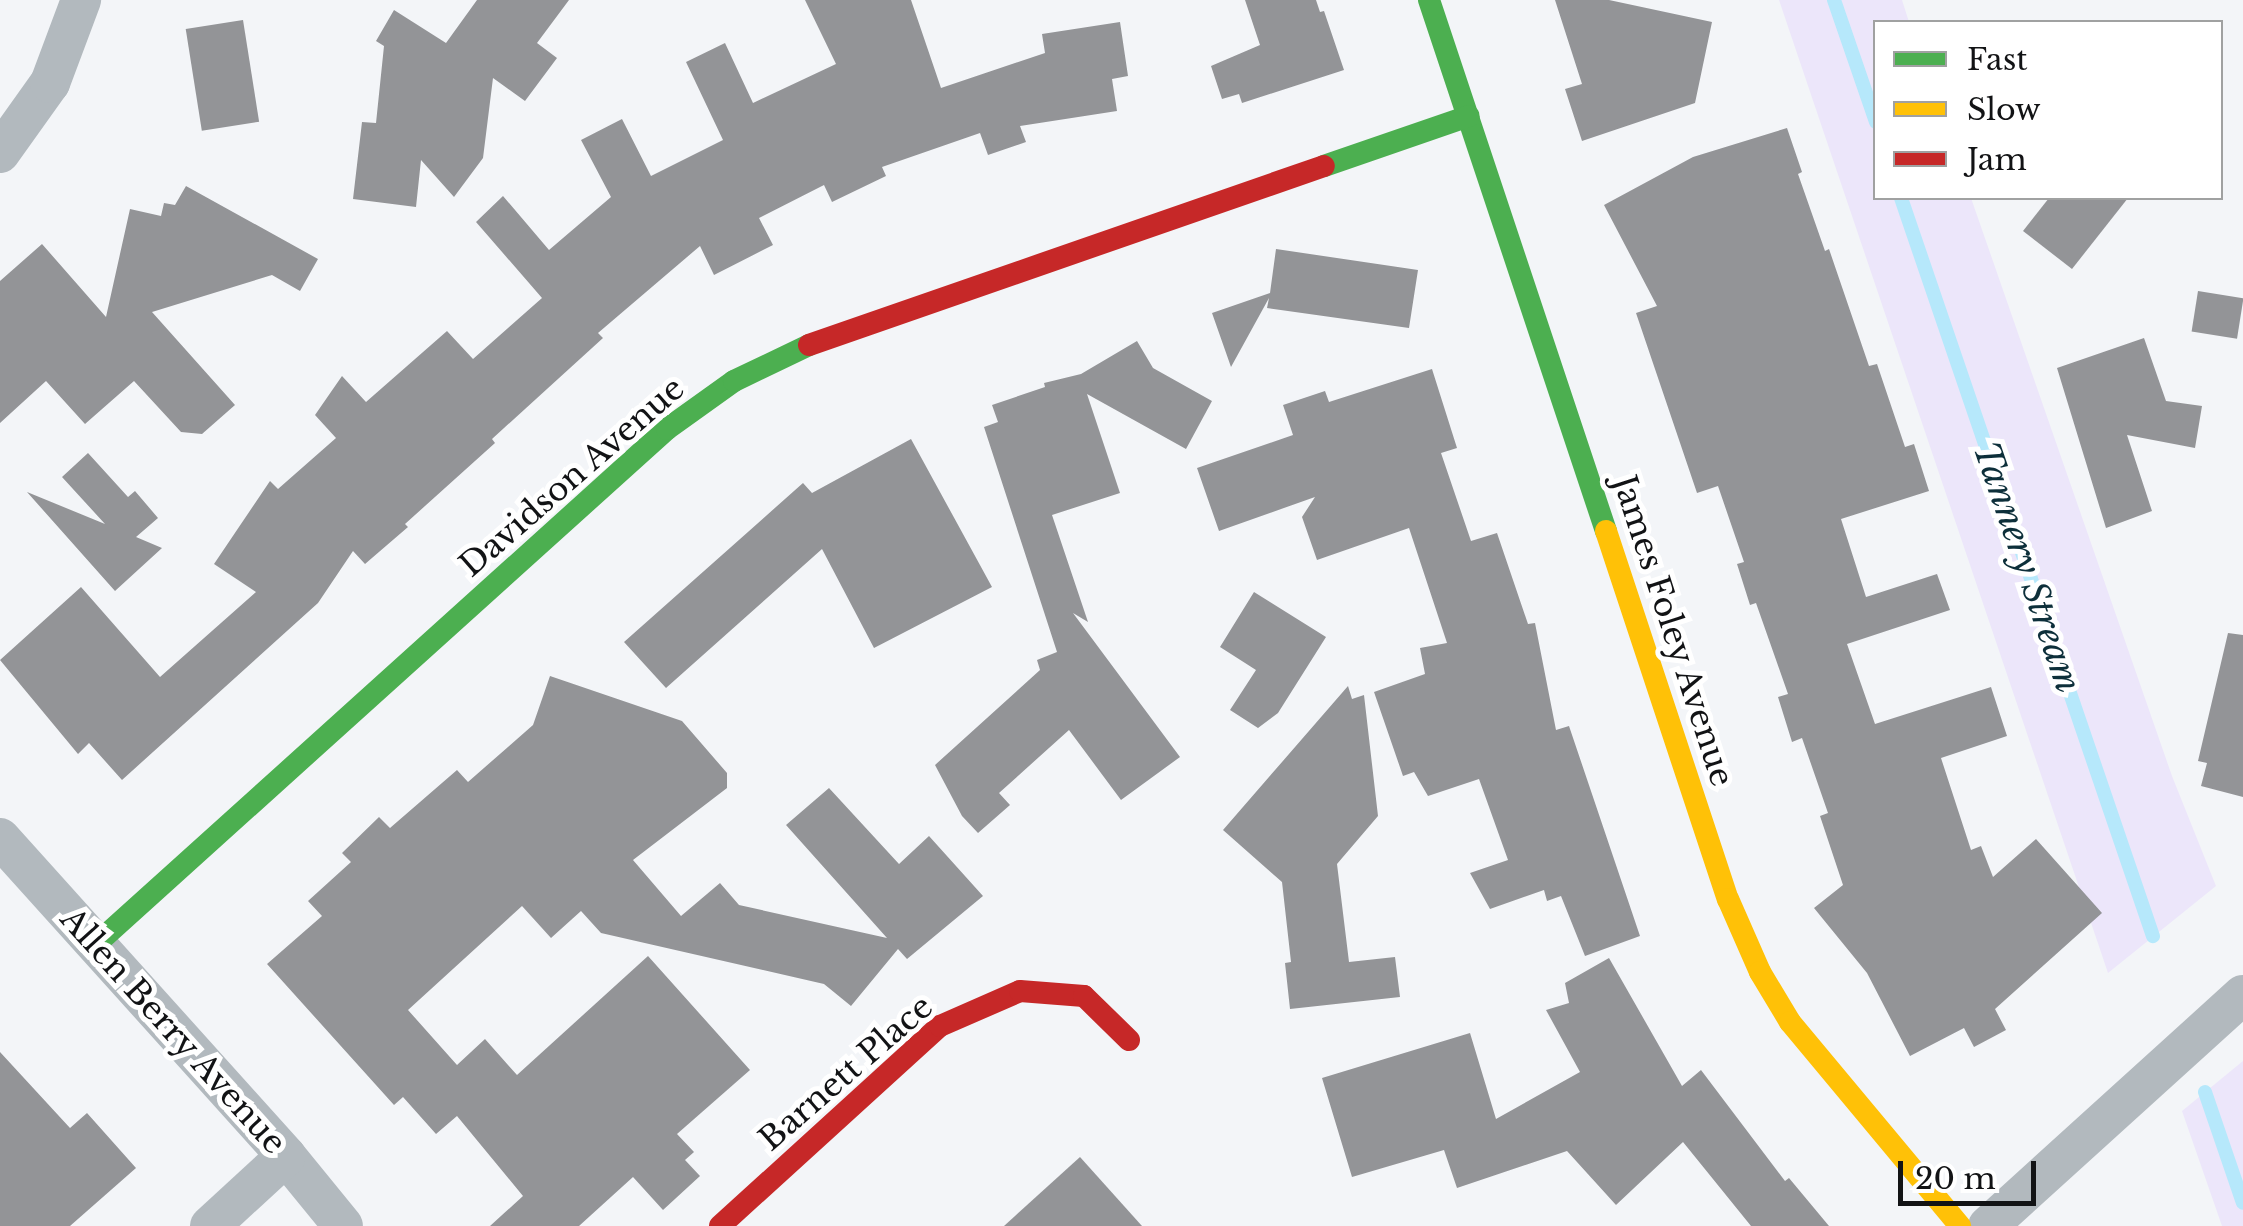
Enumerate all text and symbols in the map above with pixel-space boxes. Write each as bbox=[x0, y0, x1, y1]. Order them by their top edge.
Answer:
legend bbox=[1873, 20, 2223, 200]
text: Fast bbox=[1967, 41, 2028, 78]
text: Slow bbox=[1967, 91, 2041, 128]
text: Jam bbox=[1967, 141, 2027, 178]
street label: Davidson Avenue bbox=[452, 369, 692, 585]
water label: Tannery Stream bbox=[1964, 436, 2090, 698]
street label: James Foley Avenue bbox=[1604, 470, 1742, 792]
street label: Allen Berry Avenue bbox=[52, 899, 294, 1163]
street label: Barnett Place bbox=[752, 987, 940, 1159]
scale bar bbox=[1903, 1141, 2040, 1203]
text: 20 m bbox=[1915, 1160, 1996, 1197]

